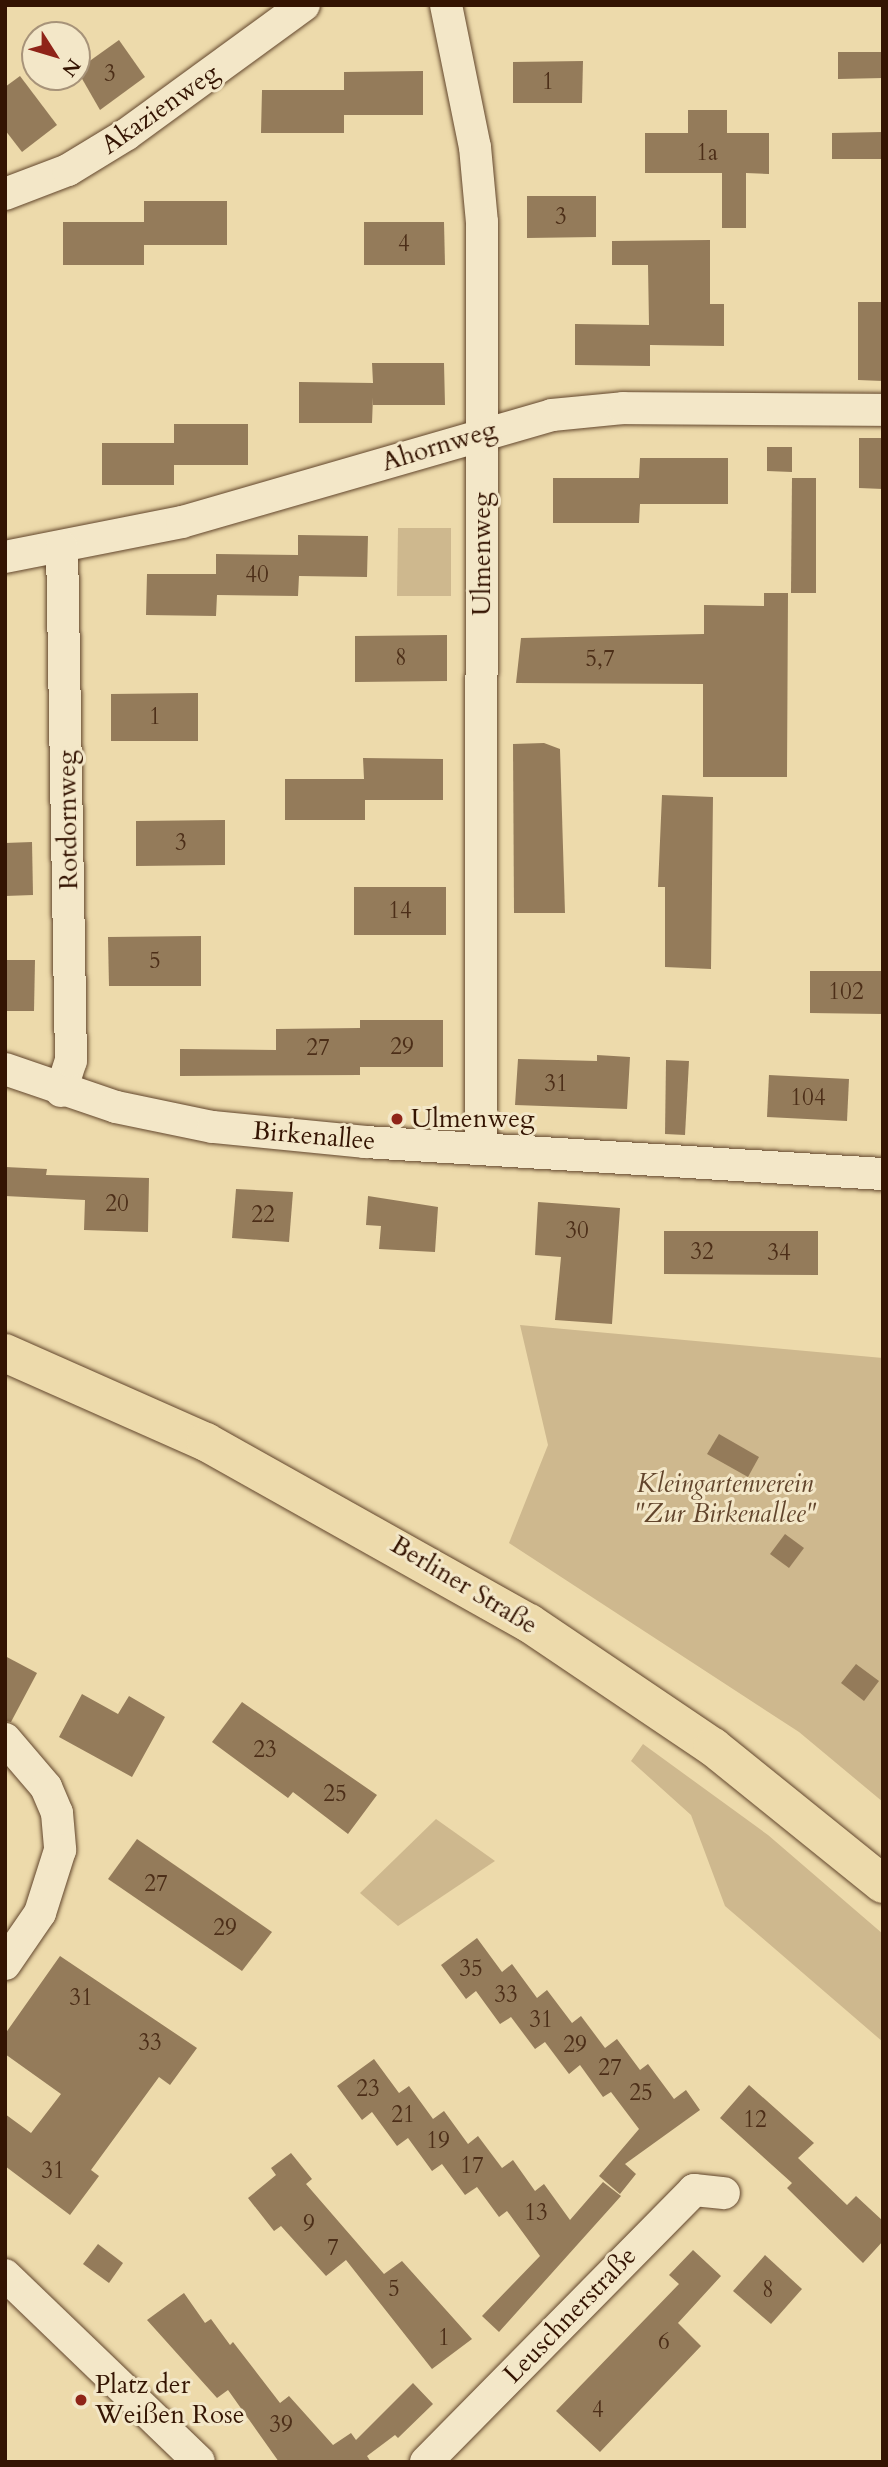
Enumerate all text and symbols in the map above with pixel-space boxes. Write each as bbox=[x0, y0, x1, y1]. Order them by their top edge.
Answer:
north arrow bbox=[21, 21, 91, 91]
text: N bbox=[56, 53, 87, 82]
street label: Akazienweg bbox=[95, 57, 225, 161]
house number: 3 bbox=[104, 60, 116, 88]
house number: 1 bbox=[542, 68, 554, 96]
house number: 1a bbox=[696, 139, 718, 167]
house number: 3 bbox=[555, 203, 567, 231]
house number: 4 bbox=[398, 230, 410, 258]
street label: Ahornweg bbox=[378, 414, 500, 478]
street label: Ulmenweg bbox=[466, 492, 498, 616]
house number: 40 bbox=[245, 561, 269, 589]
house number: 8 bbox=[395, 644, 407, 672]
house number: 5,7 bbox=[585, 645, 615, 673]
house number: 1 bbox=[149, 703, 161, 731]
street label: Rotdornweg bbox=[51, 750, 85, 890]
house number: 3 bbox=[175, 829, 187, 857]
house number: 14 bbox=[388, 897, 412, 925]
house number: 5 bbox=[149, 947, 161, 975]
house number: 102 bbox=[828, 978, 864, 1006]
house number: 29 bbox=[390, 1033, 414, 1061]
house number: 27 bbox=[306, 1034, 330, 1062]
house number: 31 bbox=[544, 1070, 568, 1098]
house number: 104 bbox=[790, 1084, 826, 1112]
place label: Ulmenweg bbox=[411, 1103, 535, 1135]
marker: Ulmenweg bbox=[389, 1111, 405, 1127]
street label: Birkenallee bbox=[251, 1115, 377, 1157]
house number: 20 bbox=[105, 1190, 129, 1218]
house number: 22 bbox=[251, 1201, 275, 1229]
house number: 30 bbox=[565, 1217, 589, 1245]
house number: 32 bbox=[690, 1238, 714, 1266]
house number: 34 bbox=[767, 1239, 791, 1267]
park label: Kleingartenverein "Zur Birkenallee" bbox=[634, 1468, 816, 1530]
street label: Berliner Straße bbox=[385, 1529, 543, 1641]
house number: 23 bbox=[253, 1736, 277, 1764]
house number: 25 bbox=[323, 1780, 347, 1808]
house number: 27 bbox=[144, 1870, 168, 1898]
house number: 29 bbox=[213, 1914, 237, 1942]
house number: 35 bbox=[459, 1955, 483, 1983]
house number: 33 bbox=[494, 1981, 518, 2009]
house number: 31 bbox=[69, 1984, 93, 2012]
house number: 31 bbox=[529, 2006, 553, 2034]
house number: 33 bbox=[138, 2029, 162, 2057]
house number: 29 bbox=[563, 2031, 587, 2059]
house number: 27 bbox=[598, 2054, 622, 2082]
house number: 23 bbox=[356, 2075, 380, 2103]
house number: 25 bbox=[629, 2079, 653, 2107]
house number: 21 bbox=[391, 2101, 415, 2129]
house number: 12 bbox=[743, 2106, 767, 2134]
house number: 19 bbox=[426, 2127, 450, 2155]
house number: 17 bbox=[460, 2152, 484, 2180]
house number: 31 bbox=[41, 2157, 65, 2185]
house number: 13 bbox=[524, 2199, 548, 2227]
house number: 9 bbox=[303, 2210, 315, 2238]
house number: 7 bbox=[327, 2234, 339, 2262]
street label: Leuschnerstraße bbox=[497, 2240, 643, 2390]
house number: 5 bbox=[388, 2275, 400, 2303]
house number: 8 bbox=[762, 2276, 774, 2304]
house number: 1 bbox=[438, 2324, 450, 2352]
house number: 6 bbox=[658, 2328, 670, 2356]
place label: Platz der Weißen Rose bbox=[95, 2369, 244, 2430]
marker: Platz der Weißen Rose bbox=[73, 2392, 89, 2408]
house number: 4 bbox=[592, 2396, 604, 2424]
house number: 39 bbox=[269, 2411, 293, 2439]

